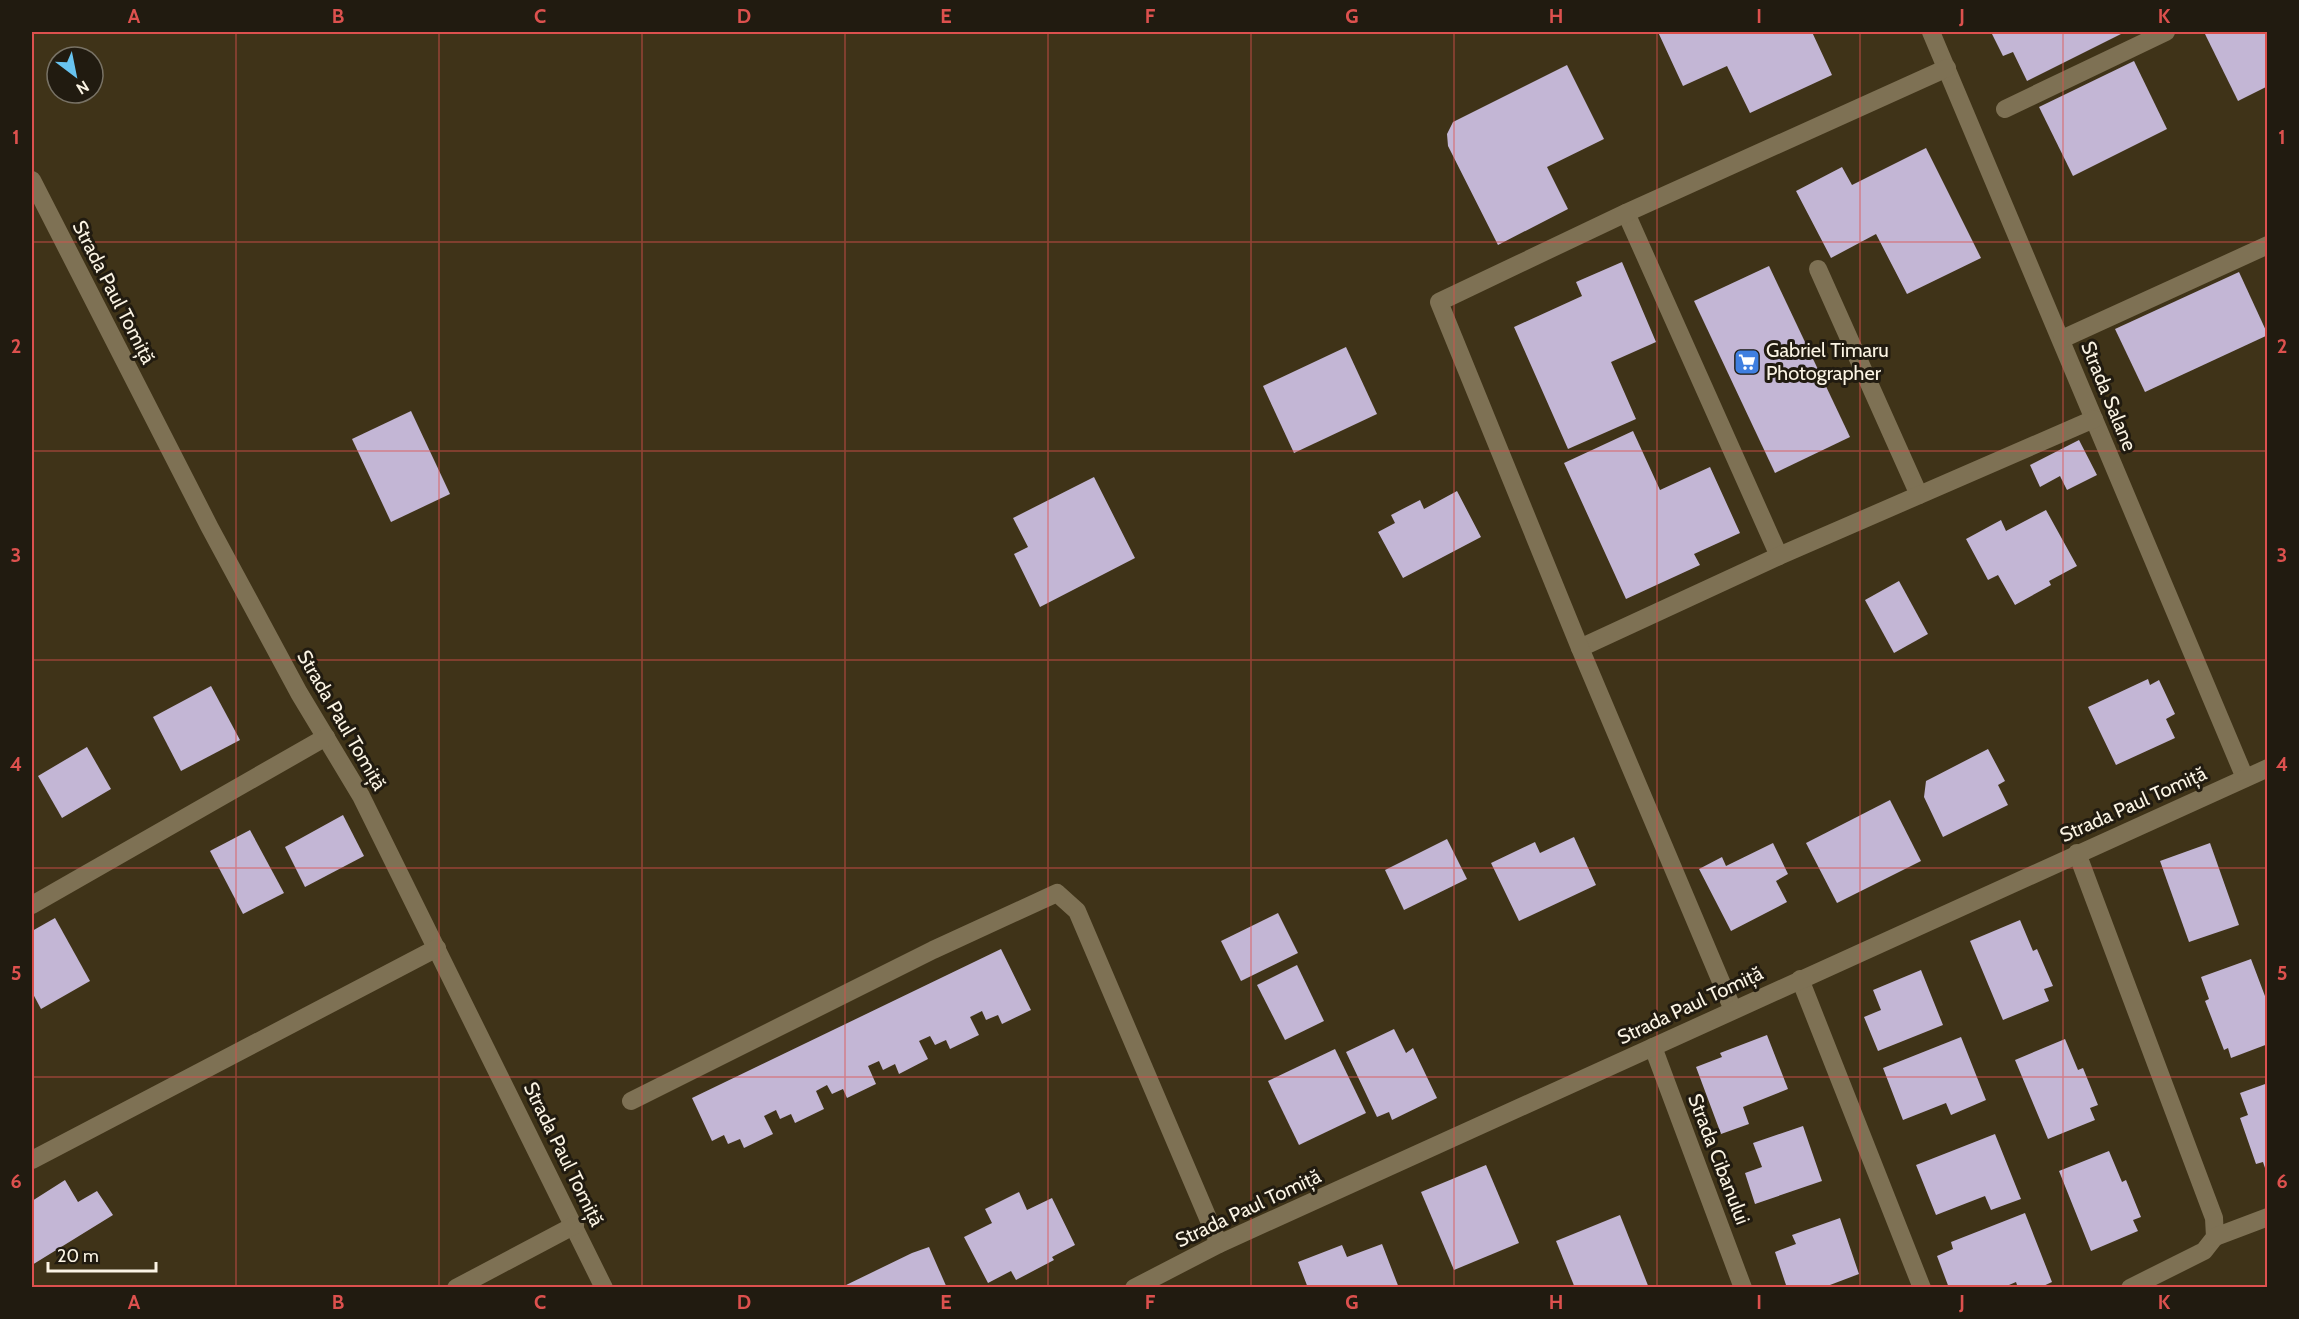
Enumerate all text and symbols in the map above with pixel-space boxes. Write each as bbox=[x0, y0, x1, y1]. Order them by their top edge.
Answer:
text: A bbox=[128, 4, 141, 28]
text: B bbox=[332, 4, 344, 28]
text: C bbox=[534, 4, 546, 28]
text: D bbox=[737, 4, 751, 28]
text: E bbox=[940, 4, 952, 28]
text: F bbox=[1145, 4, 1156, 28]
text: G bbox=[1345, 4, 1359, 28]
text: H bbox=[1549, 4, 1563, 28]
text: I bbox=[1756, 4, 1762, 28]
text: J bbox=[1958, 4, 1965, 28]
text: K bbox=[2158, 4, 2171, 28]
north arrow bbox=[45, 45, 105, 105]
text: N bbox=[73, 76, 93, 98]
text: 1 bbox=[12, 125, 20, 149]
text: 1 bbox=[2278, 125, 2286, 149]
street label: Strada Paul Tomiță bbox=[67, 216, 161, 369]
text: 2 bbox=[11, 334, 21, 358]
text: 2 bbox=[2277, 334, 2287, 358]
place label: Gabriel Timaru Photographer bbox=[1766, 338, 1889, 385]
street label: Strada Salane bbox=[2076, 338, 2142, 454]
supermarket icon: Gabriel Timaru Photographer bbox=[1732, 347, 1762, 377]
text: 3 bbox=[11, 543, 21, 567]
text: 3 bbox=[2277, 543, 2287, 567]
street label: Strada Paul Tomiță bbox=[291, 646, 392, 795]
text: 4 bbox=[10, 752, 22, 776]
text: 4 bbox=[2276, 752, 2288, 776]
street label: Strada Paul Tomiță bbox=[2056, 761, 2211, 848]
text: 5 bbox=[11, 961, 21, 985]
street label: Strada Paul Tomiță bbox=[1613, 961, 1767, 1050]
text: 5 bbox=[2277, 961, 2287, 985]
street label: Strada Paul Tomiță bbox=[518, 1078, 610, 1231]
street label: Strada Cibanului bbox=[1683, 1090, 1755, 1228]
street label: Strada Paul Tomiță bbox=[1171, 1164, 1325, 1253]
text: 6 bbox=[10, 1169, 22, 1193]
text: 6 bbox=[2276, 1169, 2288, 1193]
scale bar bbox=[48, 1235, 156, 1273]
text: 20 m bbox=[57, 1245, 99, 1267]
text: A bbox=[128, 1290, 141, 1314]
text: B bbox=[332, 1290, 344, 1314]
text: C bbox=[534, 1290, 546, 1314]
text: D bbox=[737, 1290, 751, 1314]
text: E bbox=[940, 1290, 952, 1314]
text: F bbox=[1145, 1290, 1156, 1314]
text: G bbox=[1345, 1290, 1359, 1314]
text: H bbox=[1549, 1290, 1563, 1314]
text: I bbox=[1756, 1290, 1762, 1314]
text: J bbox=[1958, 1290, 1965, 1314]
text: K bbox=[2158, 1290, 2171, 1314]

